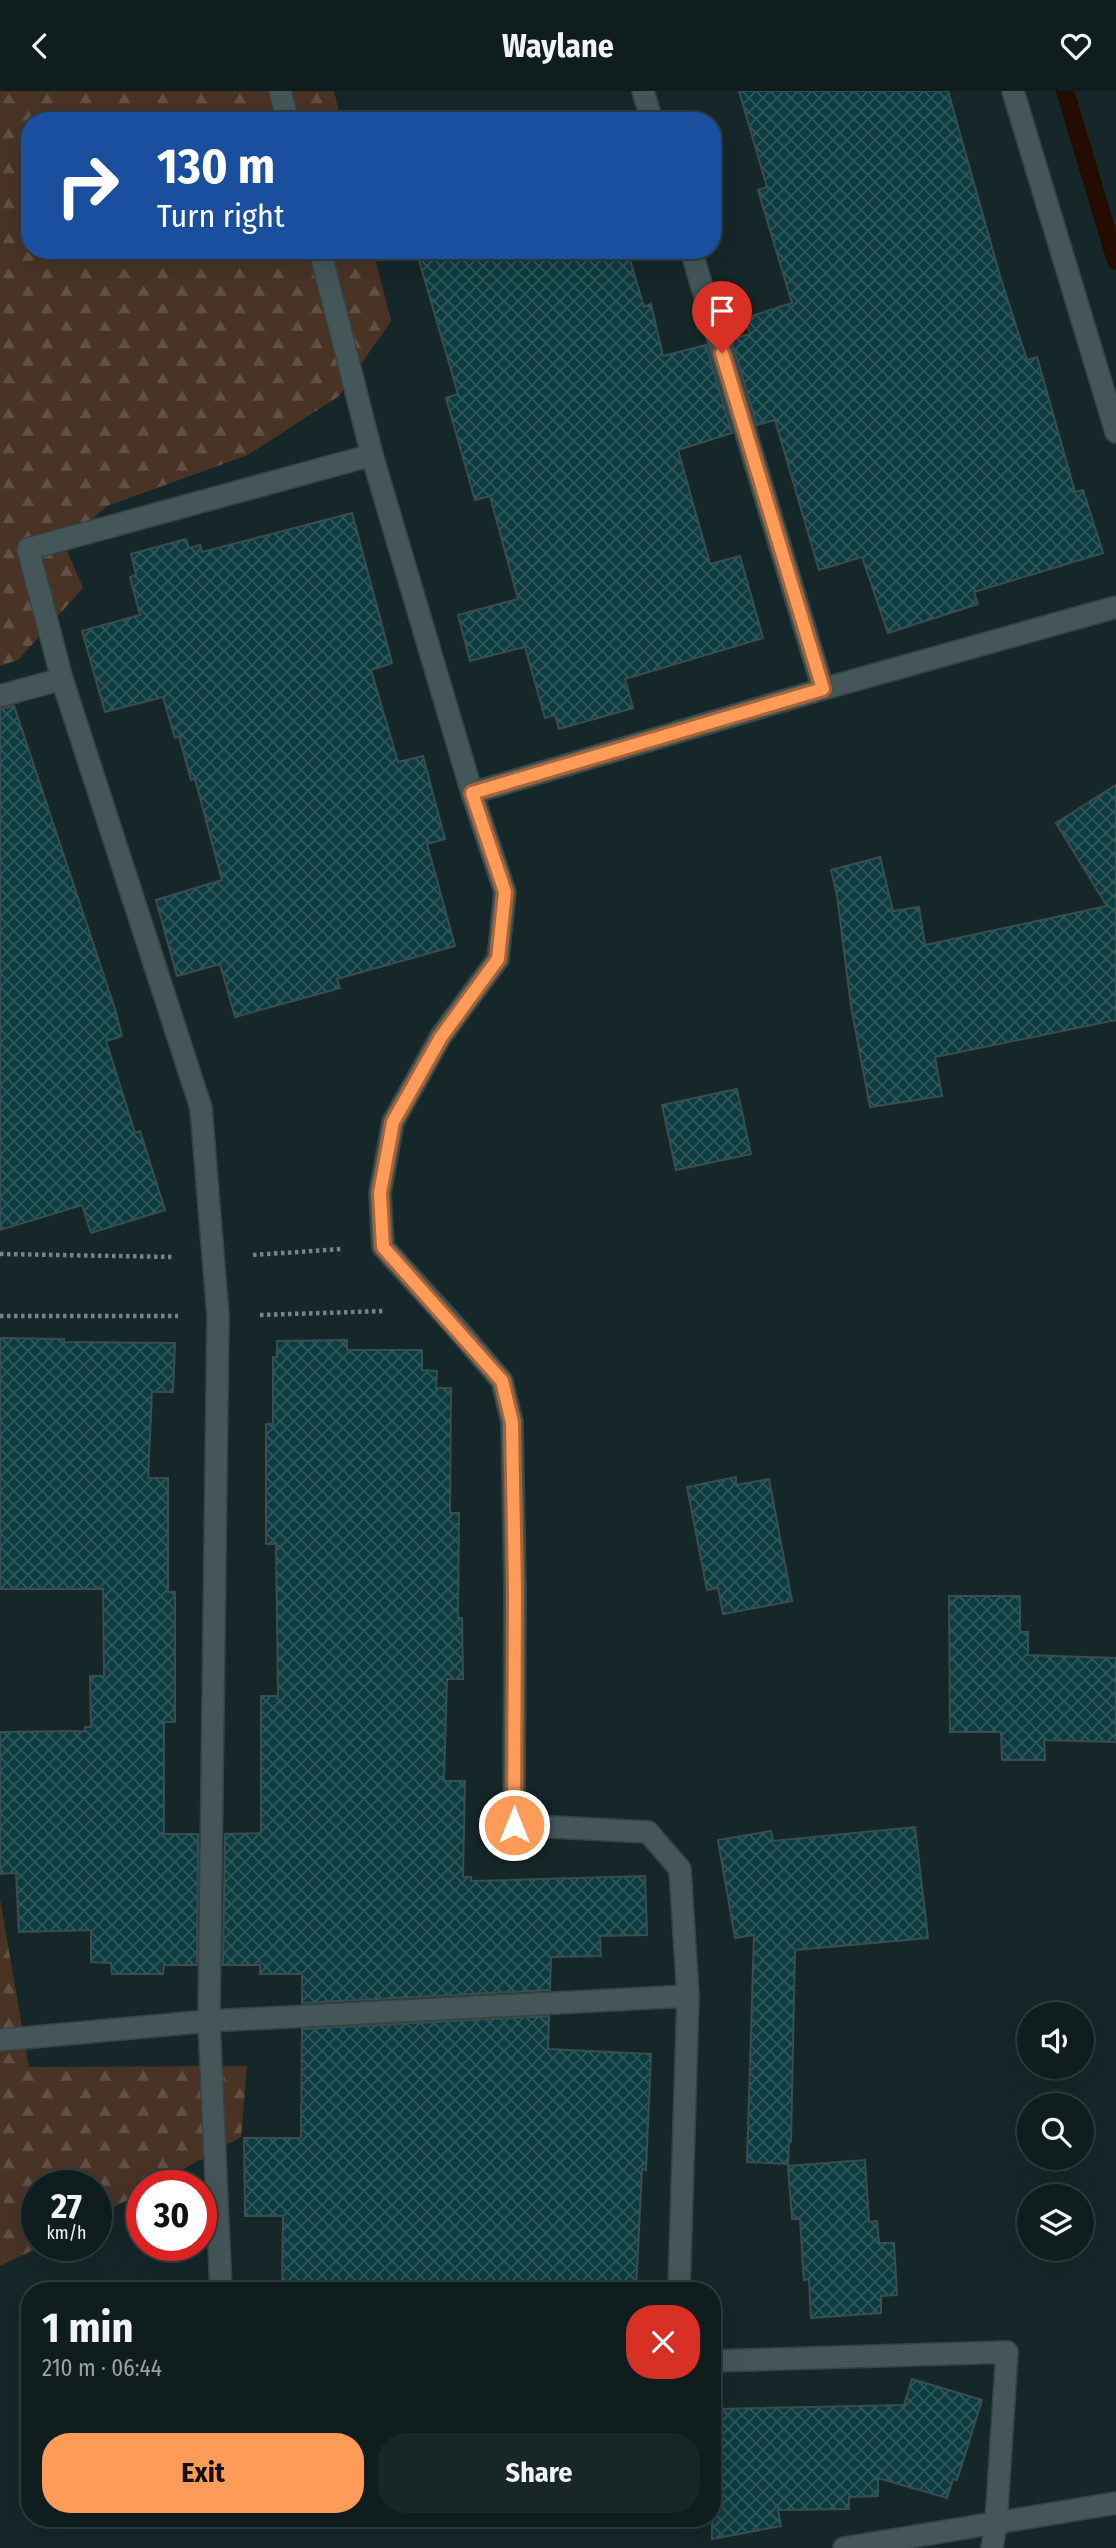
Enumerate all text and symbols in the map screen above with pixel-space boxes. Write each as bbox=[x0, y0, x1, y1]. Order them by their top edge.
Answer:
icon: back bbox=[21, 27, 59, 65]
text: Waylane bbox=[502, 27, 614, 65]
icon: heart bbox=[1057, 27, 1095, 65]
text: 130 m bbox=[157, 137, 275, 196]
icon: right bbox=[42, 140, 133, 231]
text: Turn right bbox=[157, 197, 284, 235]
pin bbox=[692, 281, 752, 353]
icon: arrive bbox=[703, 292, 741, 330]
position arrow bbox=[477, 1788, 551, 1862]
map controls bbox=[1017, 2002, 1094, 2261]
button: sound bbox=[1017, 2002, 1094, 2079]
button: search bbox=[1017, 2093, 1094, 2170]
speed limit sign: 30 bbox=[126, 2170, 217, 2261]
button: layers bbox=[1017, 2184, 1094, 2261]
text: 27 bbox=[51, 2185, 82, 2227]
text: km/h bbox=[46, 2222, 87, 2244]
text: 1 min bbox=[42, 2303, 133, 2353]
button: close bbox=[626, 2305, 700, 2379]
text: 210 m · 06:44 bbox=[42, 2354, 162, 2382]
button: Exit bbox=[42, 2433, 364, 2513]
button: Share bbox=[378, 2433, 700, 2513]

